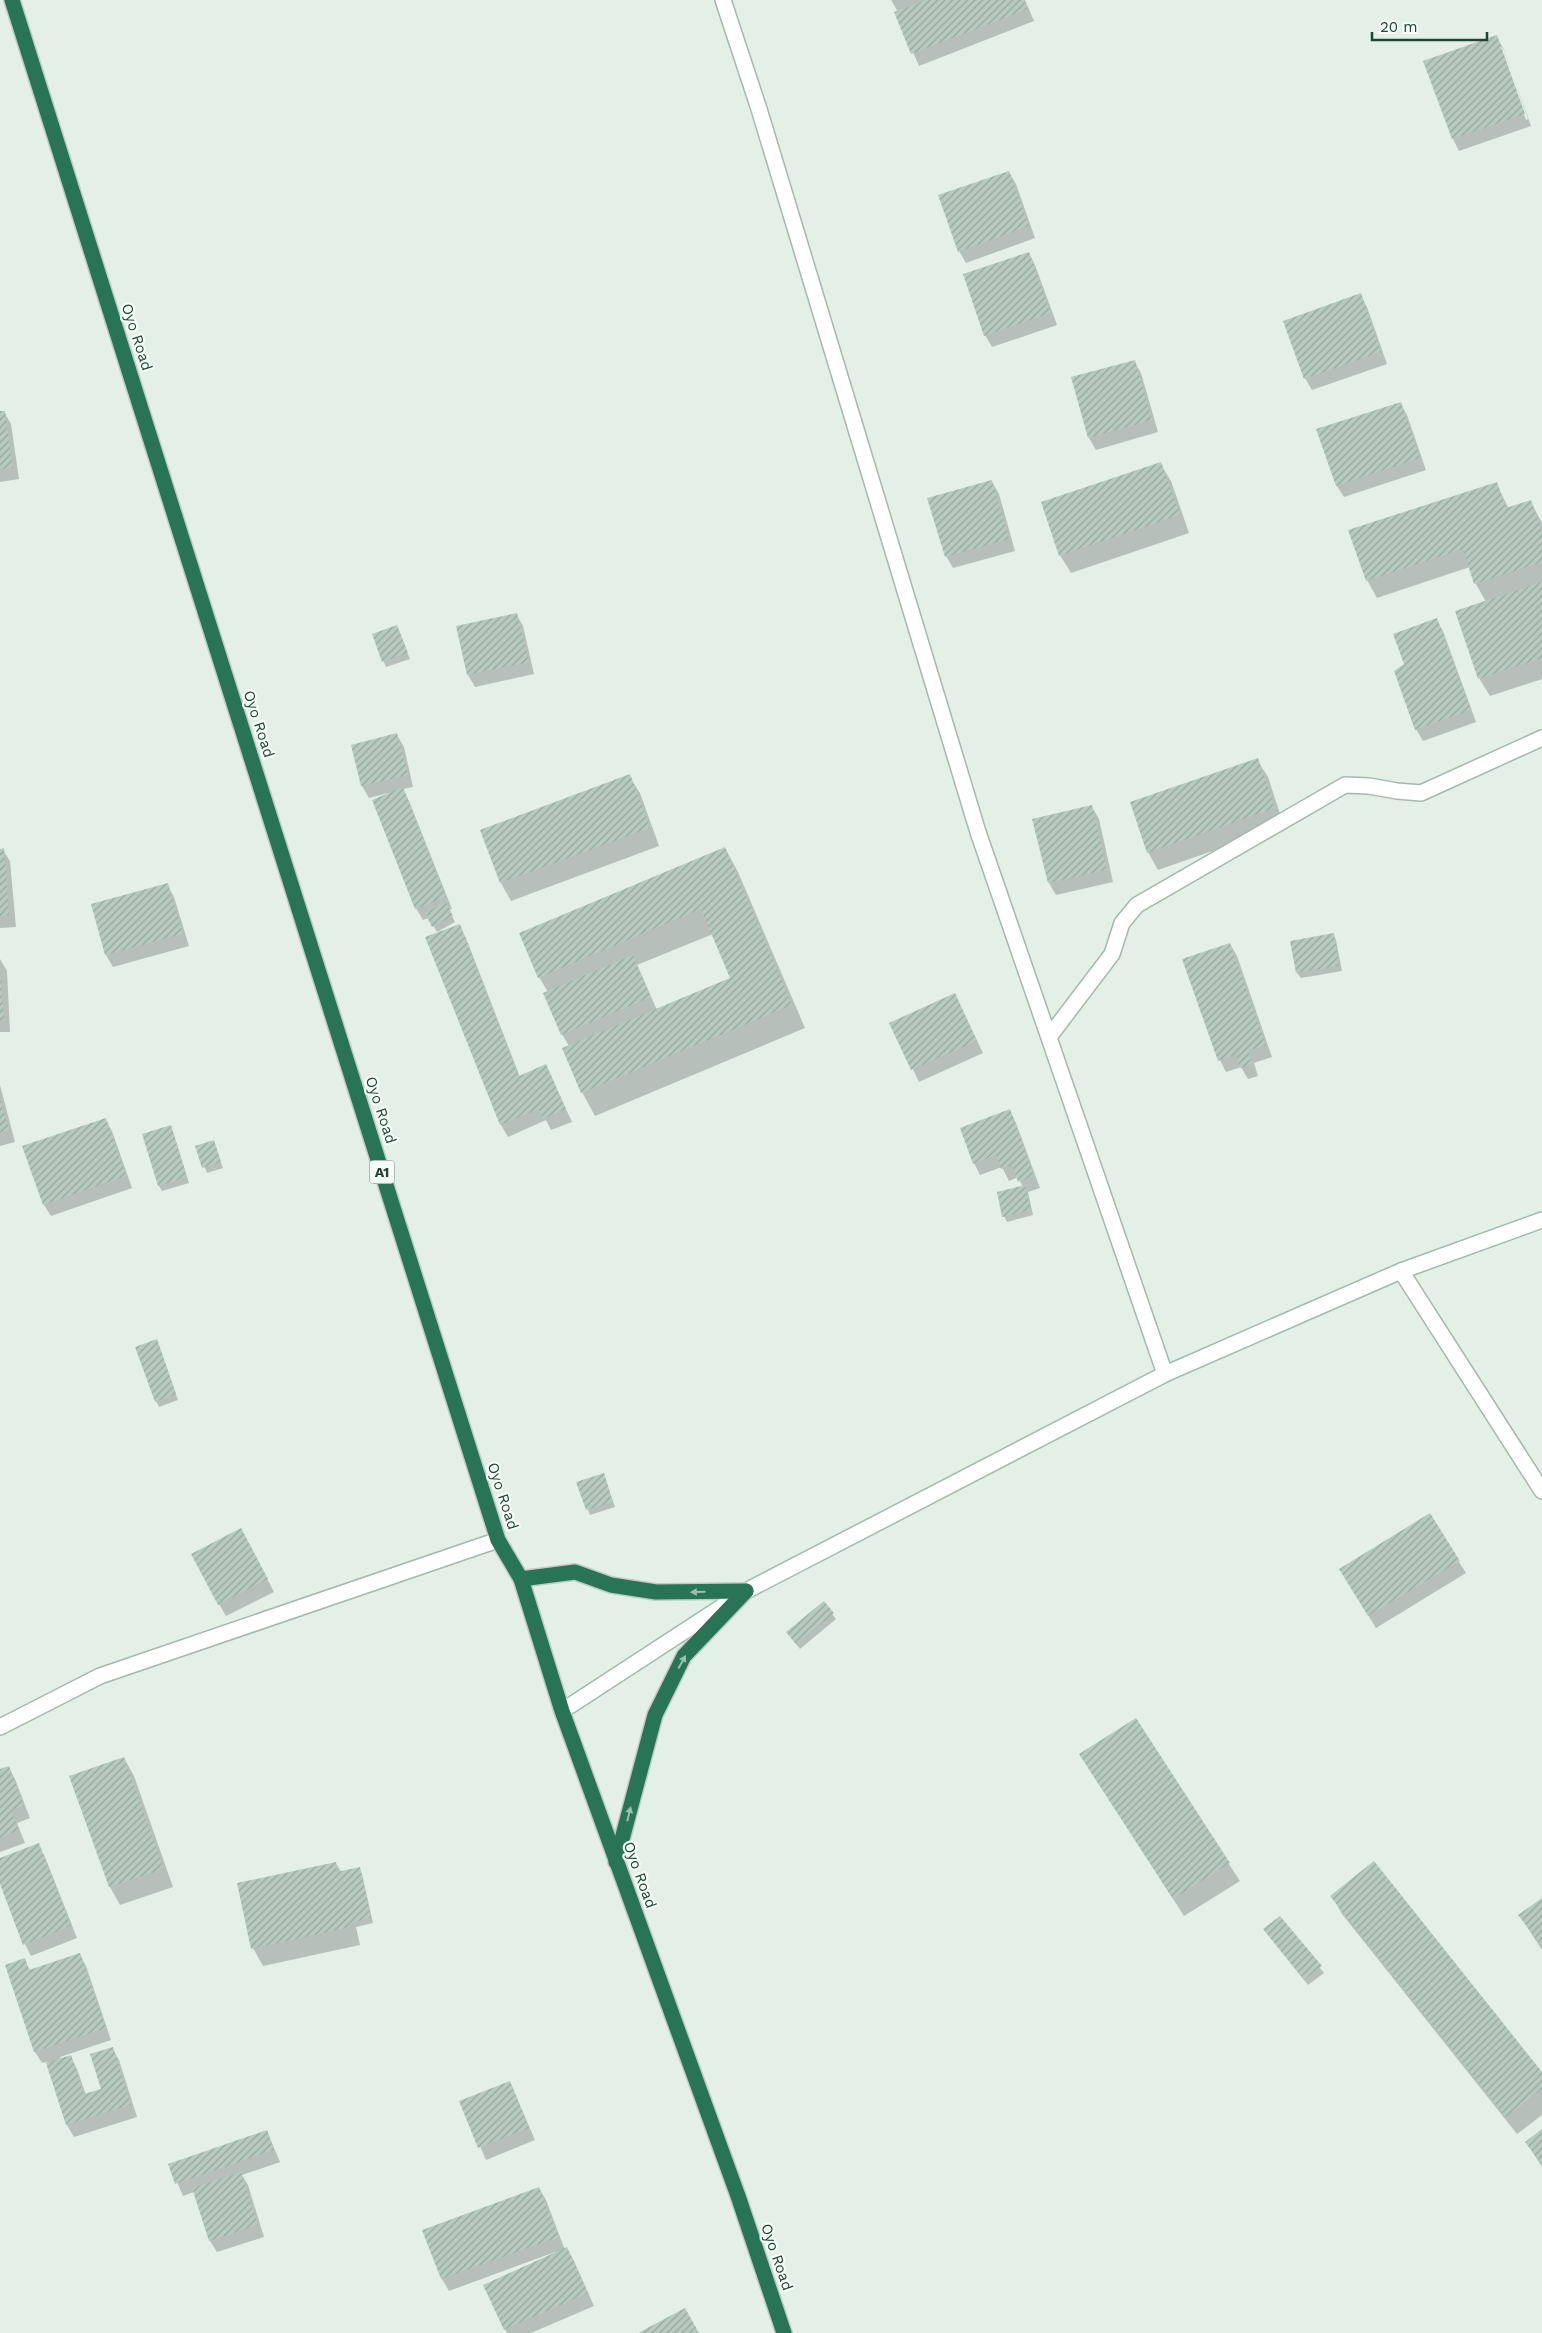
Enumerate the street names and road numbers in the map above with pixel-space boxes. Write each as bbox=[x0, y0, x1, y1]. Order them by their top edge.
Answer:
street label: Oyo Road bbox=[118, 301, 156, 373]
street label: Oyo Road bbox=[240, 688, 278, 760]
street label: Oyo Road bbox=[362, 1074, 400, 1146]
road number: A1 bbox=[370, 1160, 394, 1184]
street label: Oyo Road bbox=[484, 1460, 522, 1532]
street label: Oyo Road bbox=[620, 1839, 660, 1911]
street label: Oyo Road bbox=[757, 2221, 797, 2293]

